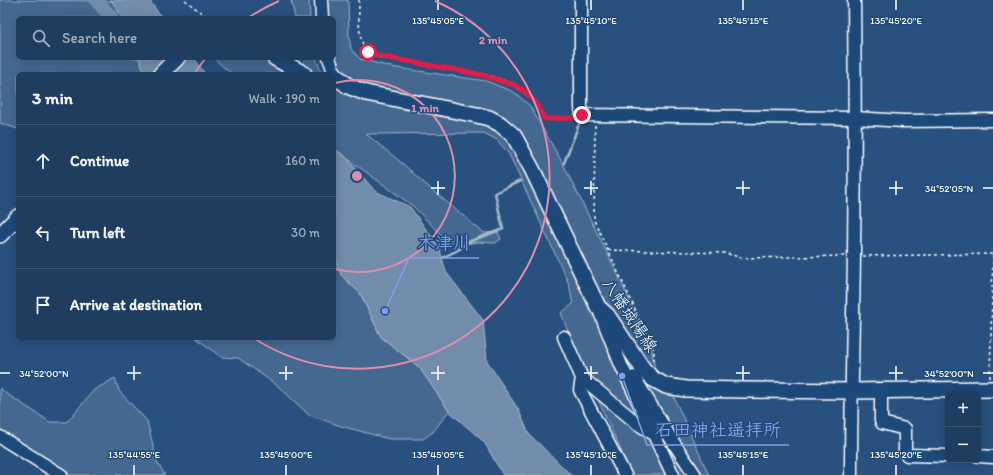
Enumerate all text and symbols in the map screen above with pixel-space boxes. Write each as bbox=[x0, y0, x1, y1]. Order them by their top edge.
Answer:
text: 135°45'05"E bbox=[412, 14, 464, 27]
text: 135°45'10"E bbox=[565, 14, 617, 27]
text: 135°45'15"E bbox=[718, 14, 769, 27]
text: 135°45'20"E bbox=[870, 14, 922, 27]
search box bbox=[16, 16, 336, 60]
icon: search bbox=[30, 27, 52, 49]
text: Search here bbox=[62, 29, 137, 47]
text: 2 min bbox=[479, 33, 508, 47]
route start bbox=[359, 43, 377, 61]
text: 3 min bbox=[32, 88, 73, 108]
text: Walk · 190 m bbox=[249, 91, 320, 106]
text: 1 min bbox=[411, 101, 440, 115]
route end bbox=[573, 106, 591, 124]
icon: ahead bbox=[32, 150, 54, 172]
text: Continue bbox=[70, 152, 129, 170]
text: 160 m bbox=[285, 153, 320, 168]
centre of rings bbox=[350, 169, 364, 183]
text: 34°52'05"N bbox=[925, 182, 974, 195]
icon: left bbox=[32, 222, 54, 244]
text: Turn left bbox=[70, 224, 125, 242]
text: 30 m bbox=[291, 225, 320, 240]
callout: 木津川 bbox=[409, 228, 479, 258]
text: 木津川 bbox=[417, 232, 471, 254]
street label: 八幡城陽線 bbox=[598, 274, 662, 356]
icon: arrive bbox=[32, 294, 54, 316]
text: Arrive at destination bbox=[70, 296, 202, 314]
text: 34°52'00"N bbox=[19, 367, 69, 380]
text: 34°52'00"N bbox=[924, 367, 974, 380]
map controls bbox=[945, 391, 981, 463]
button: + bbox=[945, 391, 981, 427]
callout: 石田神社遥拝所 bbox=[647, 415, 789, 445]
text: 石田神社遥拝所 bbox=[655, 419, 781, 441]
button: − bbox=[945, 427, 981, 463]
text: 135°44'55"E bbox=[108, 448, 160, 461]
text: 135°45'00"E bbox=[260, 448, 313, 461]
text: 135°45'05"E bbox=[412, 448, 464, 461]
text: 135°45'10"E bbox=[565, 448, 617, 461]
text: 135°45'15"E bbox=[718, 448, 769, 461]
text: 135°45'20"E bbox=[870, 448, 922, 461]

